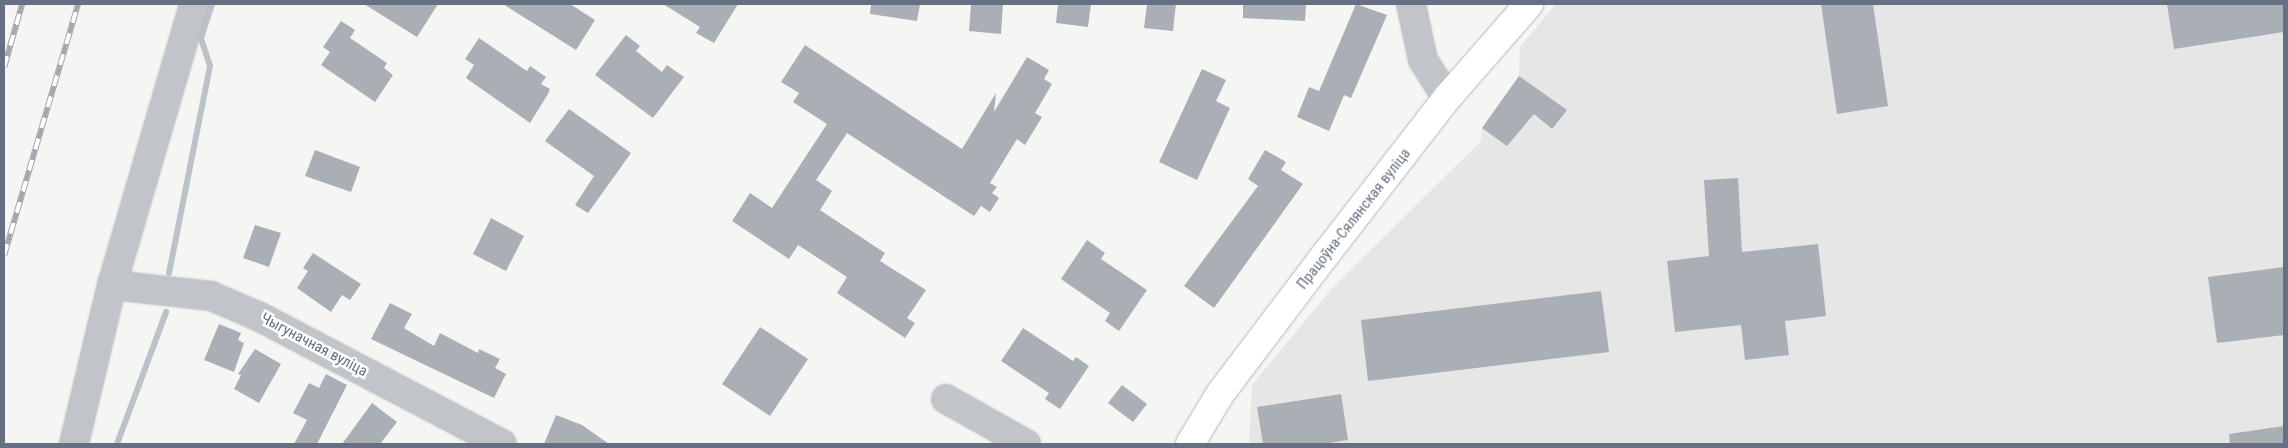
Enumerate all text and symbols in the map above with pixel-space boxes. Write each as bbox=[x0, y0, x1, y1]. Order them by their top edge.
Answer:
street label: Працоўна-Сялянская вуліца bbox=[1293, 145, 1415, 293]
street label: Чыгуначная вуліца bbox=[258, 309, 370, 381]

